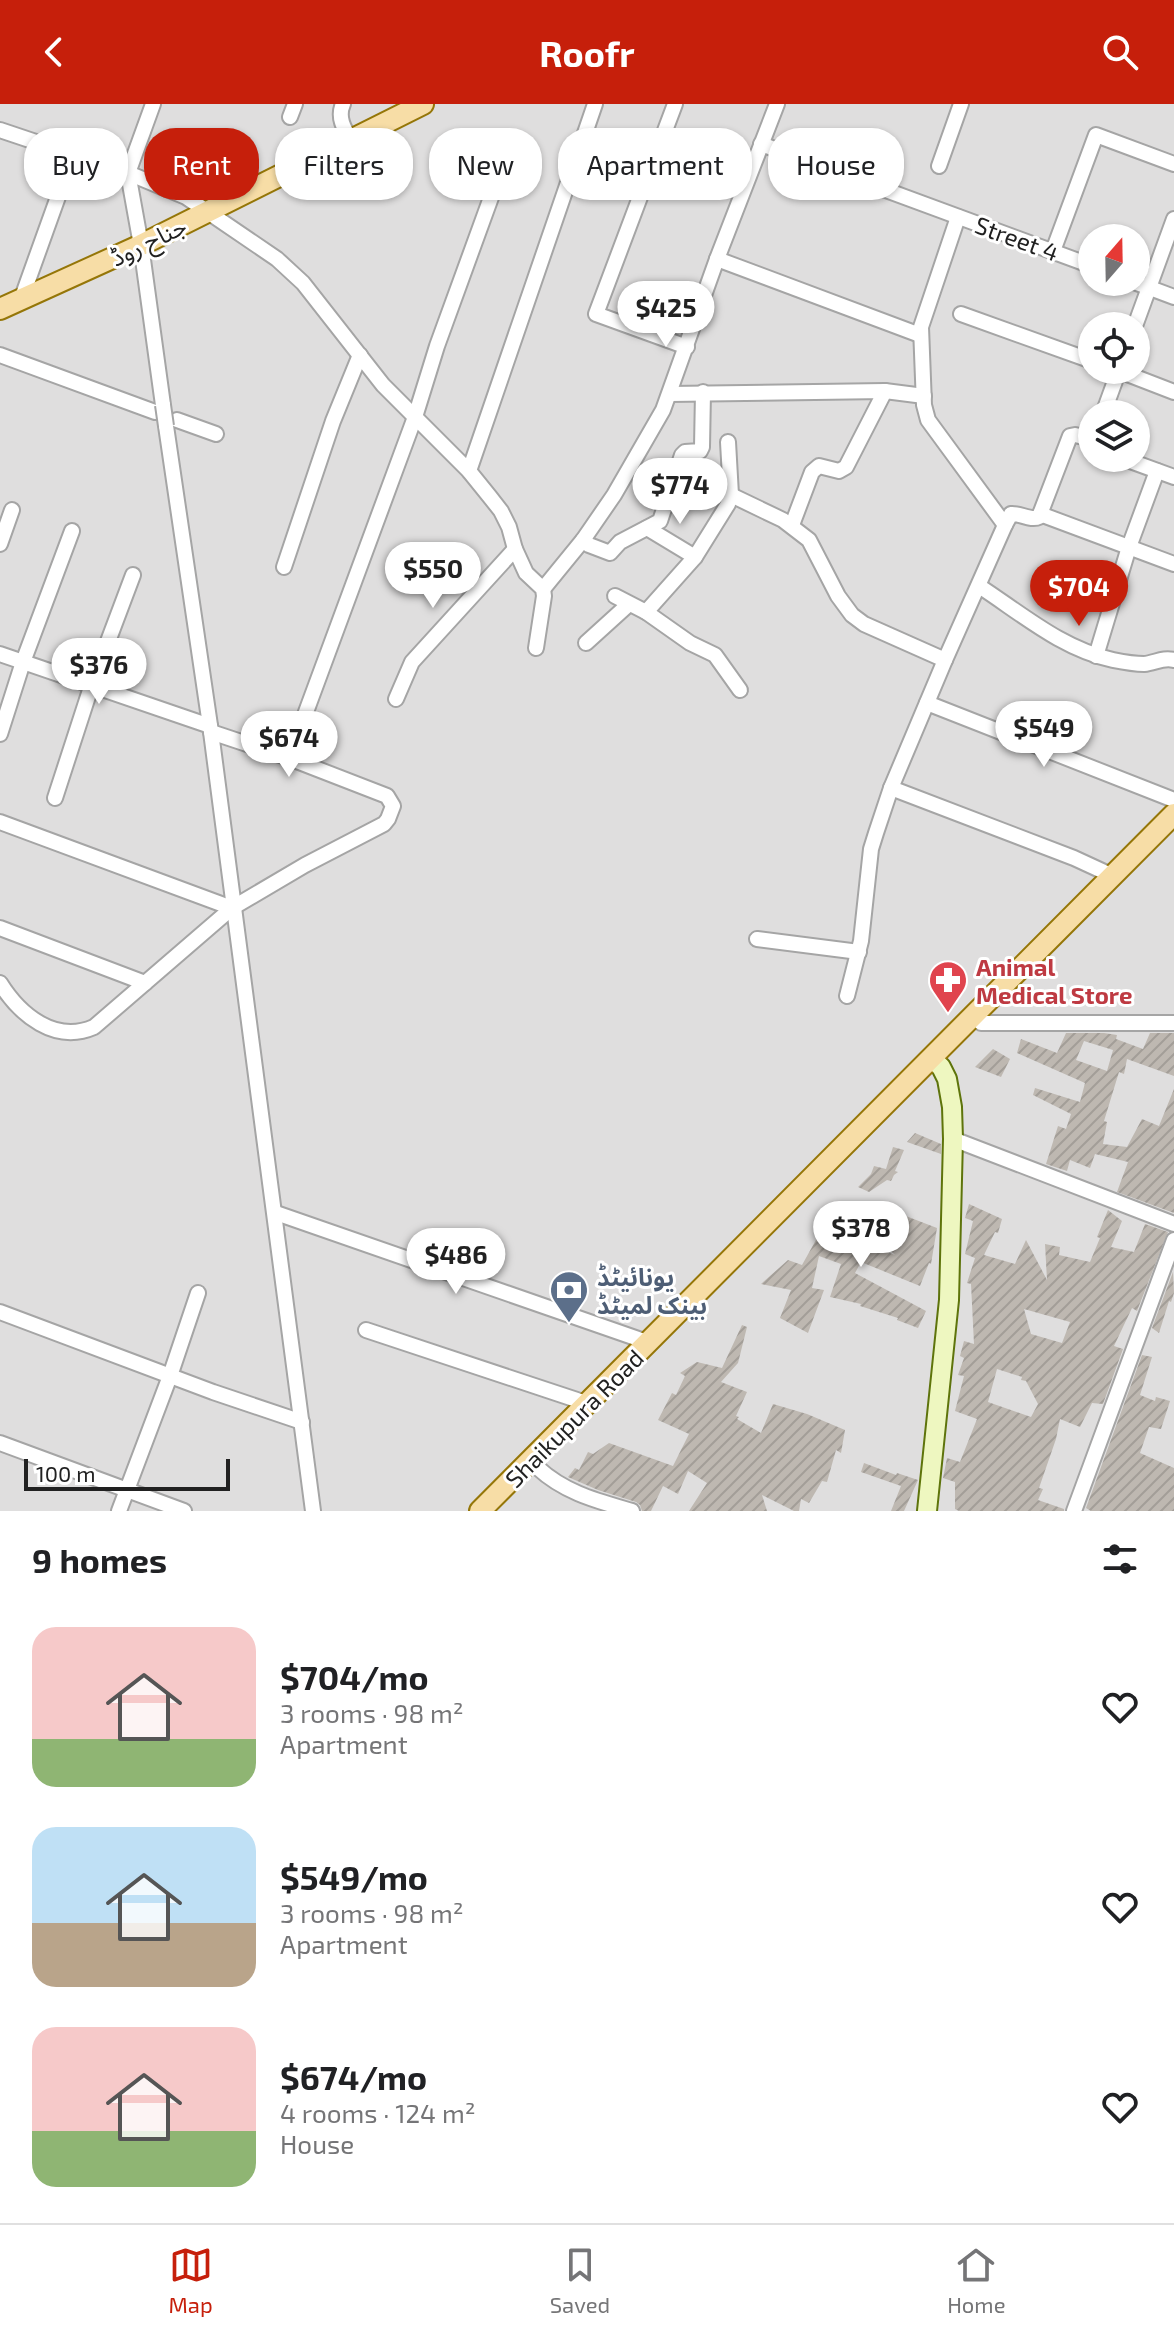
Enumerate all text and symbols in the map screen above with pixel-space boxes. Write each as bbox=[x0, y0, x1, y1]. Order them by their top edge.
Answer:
icon: back bbox=[32, 30, 76, 74]
icon: search bbox=[1098, 30, 1142, 74]
text: Roofr bbox=[539, 31, 635, 74]
chip: Buy bbox=[24, 128, 128, 200]
chip: Rent bbox=[144, 128, 259, 200]
chip: Filters bbox=[275, 128, 413, 200]
chip: New bbox=[429, 128, 542, 200]
chip: Apartment bbox=[558, 128, 752, 200]
chip: House bbox=[768, 128, 904, 200]
street label: جناح روڈ bbox=[105, 210, 193, 275]
street label: Street 4 bbox=[971, 210, 1063, 266]
north arrow bbox=[1078, 224, 1150, 296]
map controls bbox=[1078, 224, 1150, 472]
pin: $425 bbox=[619, 281, 713, 349]
text: $425 bbox=[635, 291, 697, 322]
button: locate bbox=[1078, 312, 1150, 384]
button: layers bbox=[1078, 400, 1150, 472]
pin: $774 bbox=[633, 458, 727, 526]
text: $774 bbox=[650, 468, 710, 499]
pin: $550 bbox=[386, 542, 480, 610]
text: $550 bbox=[403, 552, 463, 583]
pin: $704 bbox=[1032, 560, 1126, 628]
text: $704 bbox=[1048, 570, 1110, 601]
pin: $376 bbox=[52, 638, 146, 706]
text: $376 bbox=[70, 648, 128, 679]
pin: $549 bbox=[997, 701, 1091, 769]
pin: $674 bbox=[242, 711, 336, 779]
text: $549 bbox=[1013, 711, 1075, 742]
text: $674 bbox=[259, 721, 319, 752]
place label: Animal Medical Store bbox=[976, 952, 1132, 1009]
pharmacy icon: Animal Medical Store bbox=[927, 959, 969, 1014]
pin: $378 bbox=[814, 1201, 908, 1269]
text: $378 bbox=[831, 1211, 891, 1242]
pin: $486 bbox=[409, 1228, 503, 1296]
text: $486 bbox=[424, 1238, 488, 1269]
place label: یونائیٹڈ بینک لمیٹڈ bbox=[597, 1262, 707, 1320]
bank icon: یونائیٹڈ بینک لمیٹڈ bbox=[548, 1269, 590, 1324]
street label: Shaikupura Road bbox=[499, 1343, 649, 1493]
scale bar bbox=[24, 1455, 230, 1491]
text: 100 m bbox=[36, 1460, 95, 1486]
icon: filters bbox=[1098, 1537, 1142, 1581]
text: 9 homes bbox=[32, 1539, 167, 1580]
text: $704/mo bbox=[280, 1656, 429, 1697]
icon: home bbox=[96, 1659, 192, 1755]
icon: heart bbox=[1098, 1685, 1142, 1729]
text: 3 rooms · 98 m² bbox=[280, 1697, 464, 1728]
text: Apartment bbox=[280, 1728, 408, 1759]
text: $549/mo bbox=[280, 1856, 428, 1897]
icon: home bbox=[96, 1859, 192, 1955]
icon: heart bbox=[1098, 1885, 1142, 1929]
text: 3 rooms · 98 m² bbox=[280, 1897, 464, 1928]
text: Apartment bbox=[280, 1928, 408, 1959]
text: $674/mo bbox=[280, 2056, 427, 2097]
icon: home bbox=[96, 2059, 192, 2155]
icon: heart bbox=[1098, 2085, 1142, 2129]
text: 4 rooms · 124 m² bbox=[280, 2097, 475, 2128]
text: House bbox=[280, 2128, 354, 2159]
tab: Map bbox=[169, 2243, 213, 2317]
tab: Saved bbox=[550, 2243, 610, 2317]
tab: Home bbox=[947, 2243, 1005, 2317]

